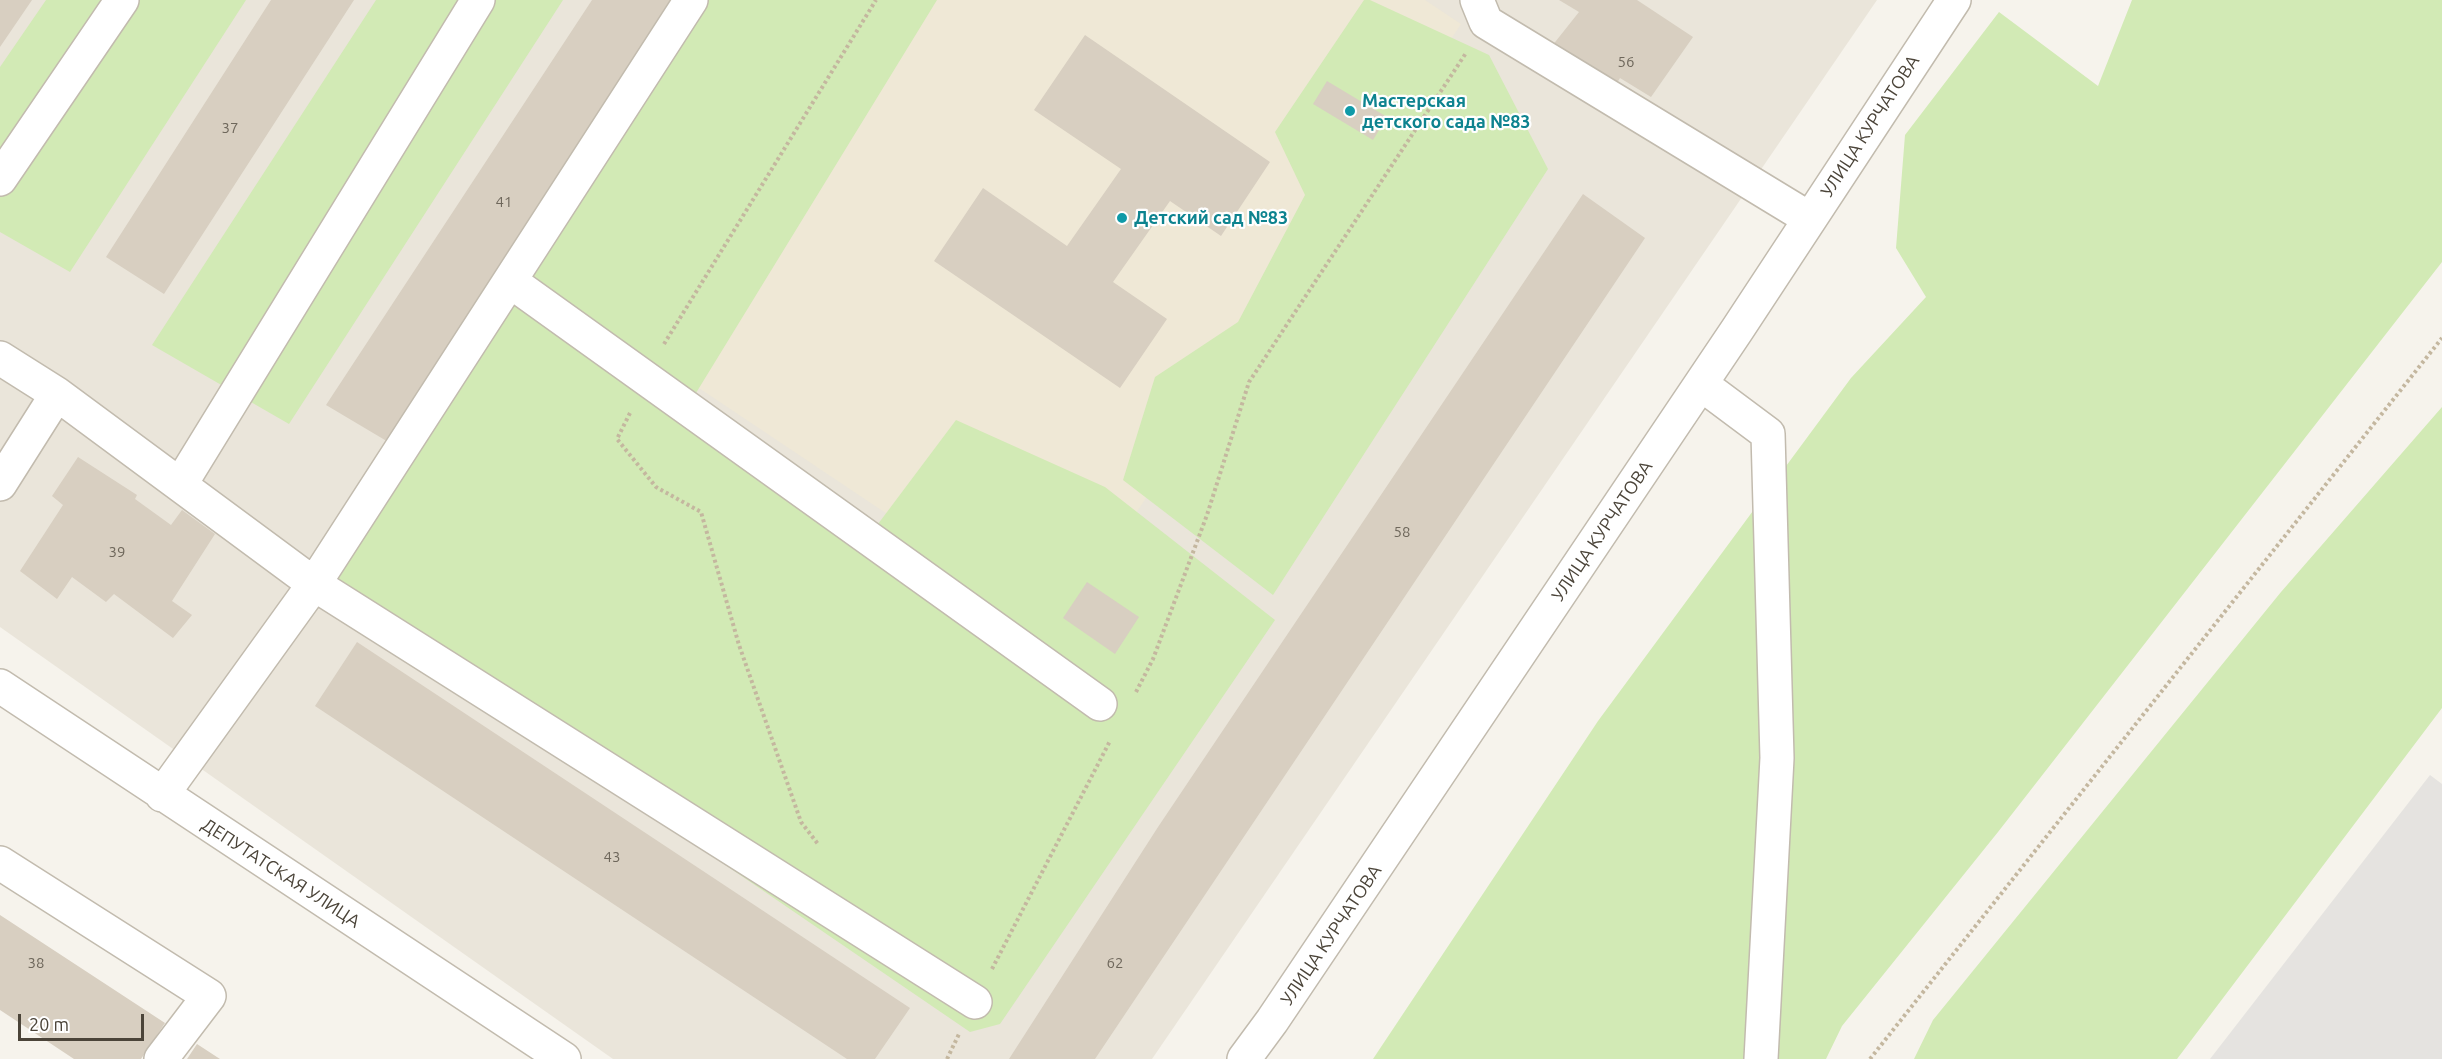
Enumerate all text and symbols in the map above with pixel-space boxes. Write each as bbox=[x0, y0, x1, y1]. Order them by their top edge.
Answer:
street label: УЛИЦА КУРЧАТОВА bbox=[1816, 51, 1924, 201]
house number: 56 bbox=[1618, 53, 1634, 71]
place label: Мастерская детского сада №83 bbox=[1362, 90, 1530, 132]
marker: Мастерская детского сада №83 bbox=[1343, 104, 1357, 118]
house number: 37 bbox=[222, 119, 238, 137]
house number: 41 bbox=[496, 193, 512, 211]
place label: Детский сад №83 bbox=[1134, 207, 1288, 229]
marker: Детский сад №83 bbox=[1115, 211, 1129, 225]
street label: УЛИЦА КУРЧАТОВА bbox=[1547, 457, 1657, 605]
house number: 58 bbox=[1394, 523, 1410, 541]
house number: 39 bbox=[109, 543, 125, 561]
street label: ДЕПУТАТСКАЯ УЛИЦА bbox=[198, 814, 364, 932]
house number: 43 bbox=[604, 848, 620, 866]
street label: УЛИЦА КУРЧАТОВА bbox=[1276, 861, 1386, 1009]
house number: 38 bbox=[28, 954, 44, 972]
house number: 62 bbox=[1107, 954, 1123, 972]
scale bar bbox=[21, 1002, 147, 1040]
text: 20 m bbox=[29, 1014, 69, 1034]

